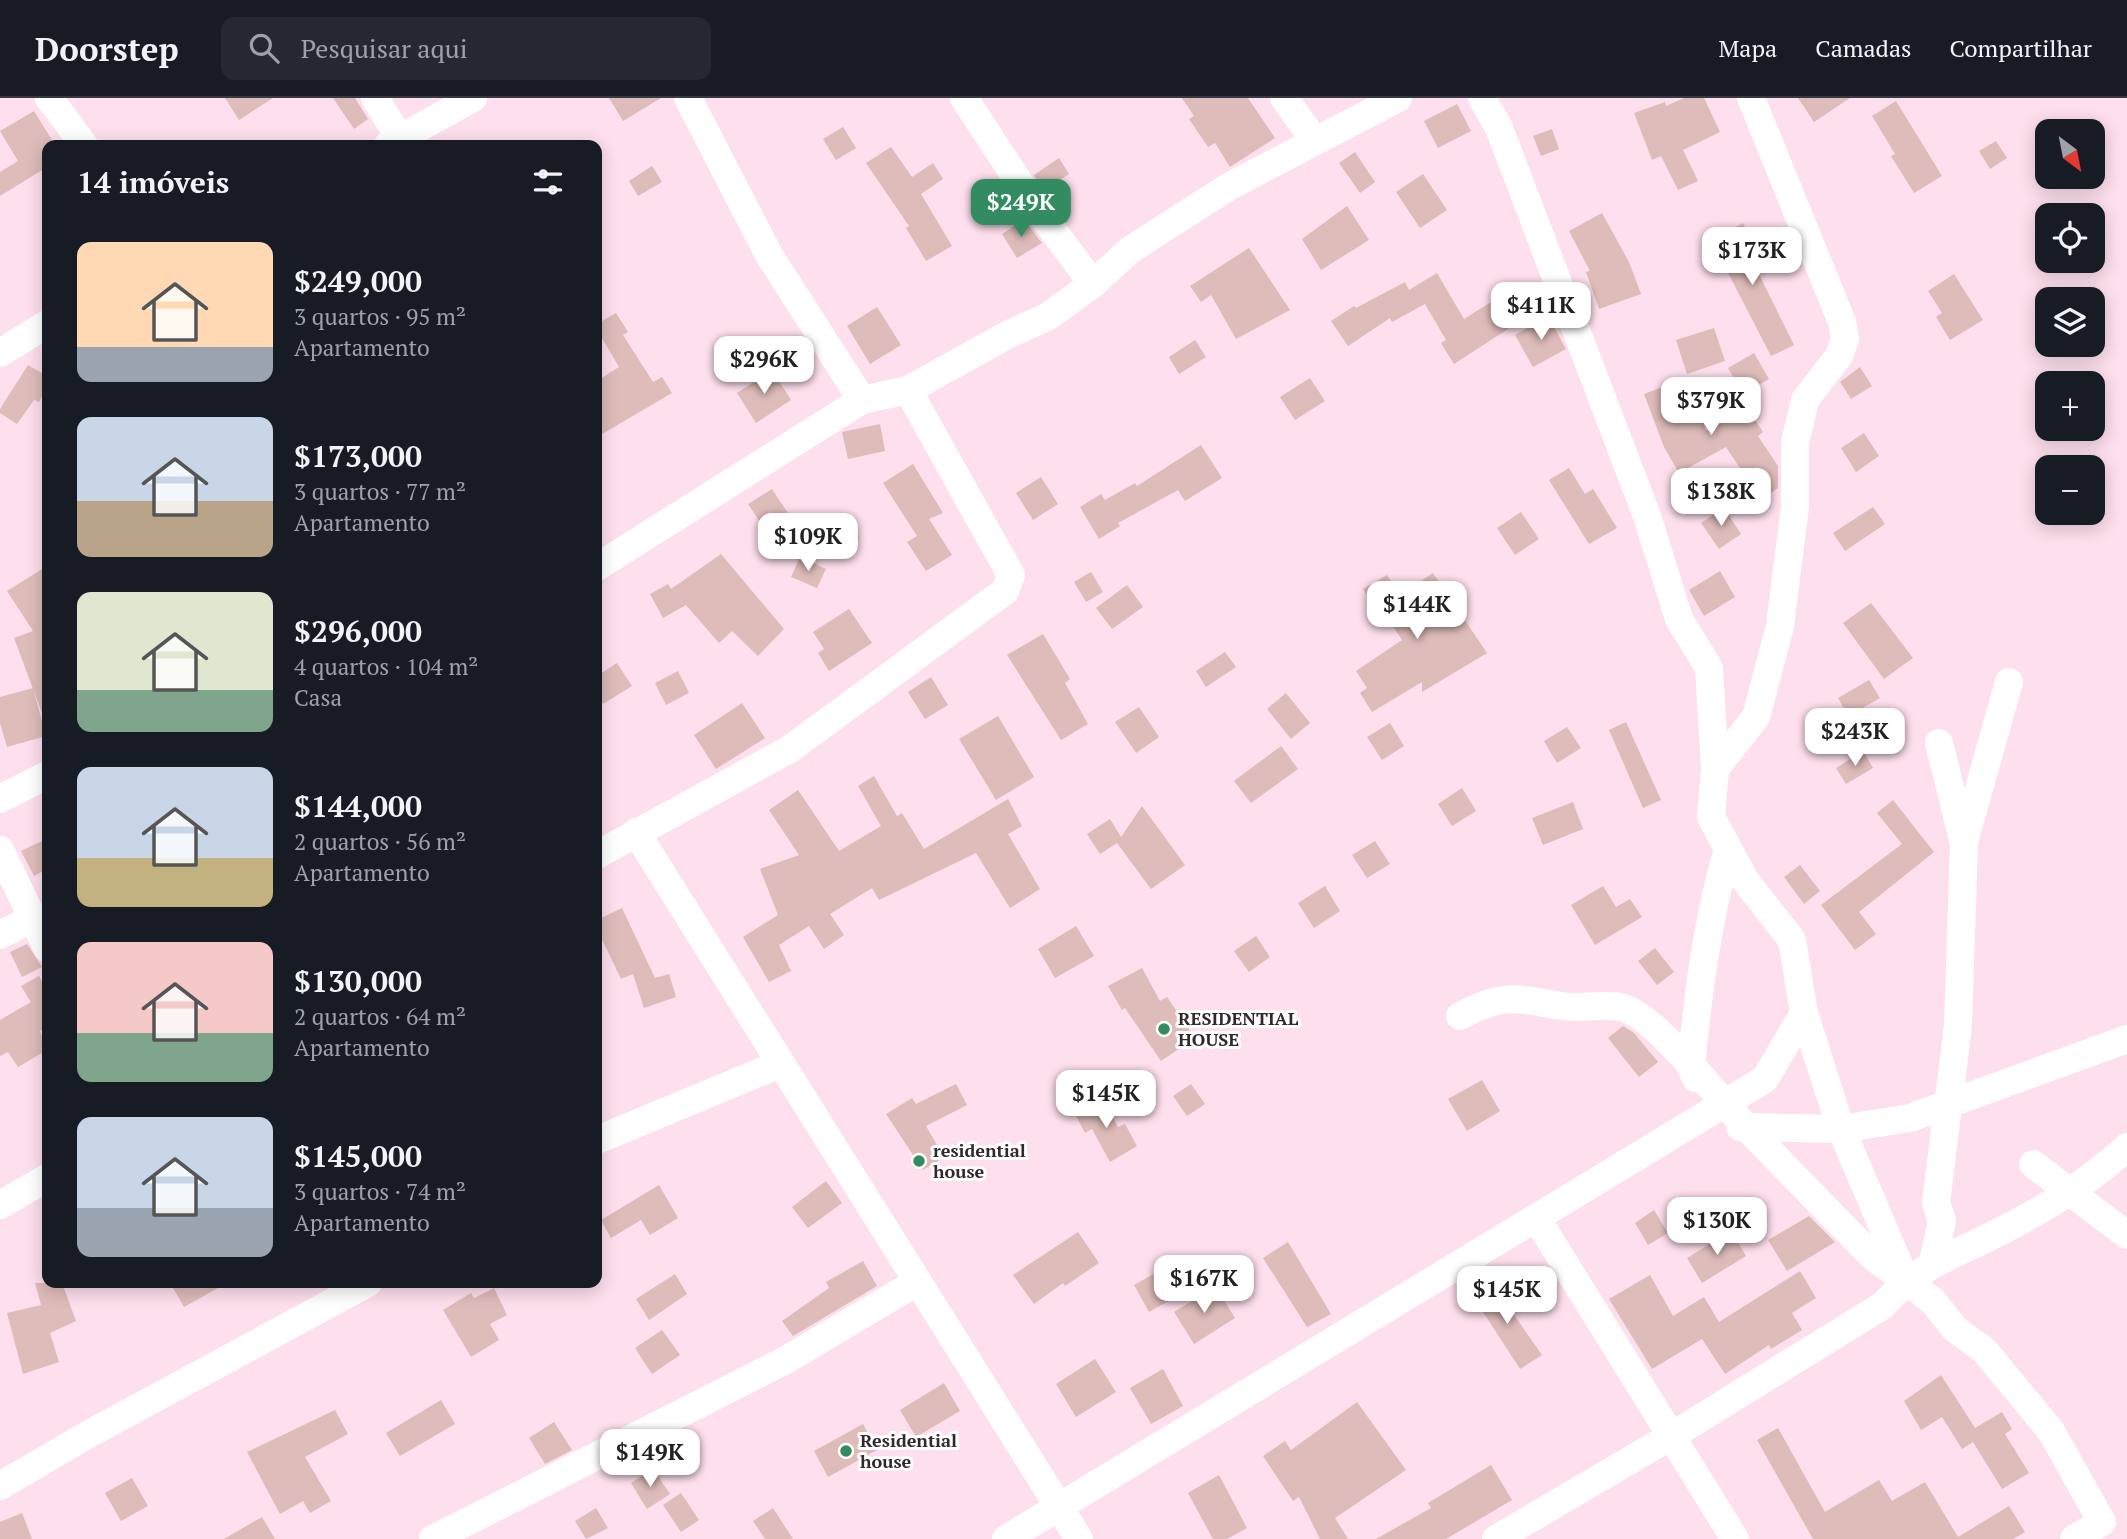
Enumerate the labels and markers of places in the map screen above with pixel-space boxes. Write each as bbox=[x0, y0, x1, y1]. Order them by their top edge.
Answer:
pin: $249K bbox=[972, 180, 1070, 239]
pin: $173K bbox=[1703, 228, 1801, 287]
pin: $411K bbox=[1492, 282, 1590, 342]
pin: $296K bbox=[715, 336, 813, 396]
pin: $379K bbox=[1662, 378, 1760, 437]
pin: $138K bbox=[1672, 468, 1770, 528]
pin: $109K bbox=[759, 514, 857, 573]
pin: $144K bbox=[1368, 582, 1466, 641]
pin: $243K bbox=[1806, 708, 1904, 768]
place label: RESIDENTIAL HOUSE bbox=[1178, 1006, 1299, 1051]
marker: RESIDENTIAL HOUSE bbox=[1156, 1021, 1172, 1037]
pin: $145K bbox=[1057, 1070, 1155, 1130]
place label: residential house bbox=[933, 1138, 1026, 1183]
marker: residential house bbox=[911, 1153, 927, 1169]
pin: $130K bbox=[1668, 1198, 1766, 1257]
pin: $167K bbox=[1155, 1256, 1253, 1315]
pin: $145K bbox=[1458, 1266, 1556, 1326]
place label: Residential house bbox=[860, 1428, 957, 1473]
pin: $149K bbox=[601, 1430, 699, 1489]
marker: Residential house bbox=[838, 1443, 854, 1459]

